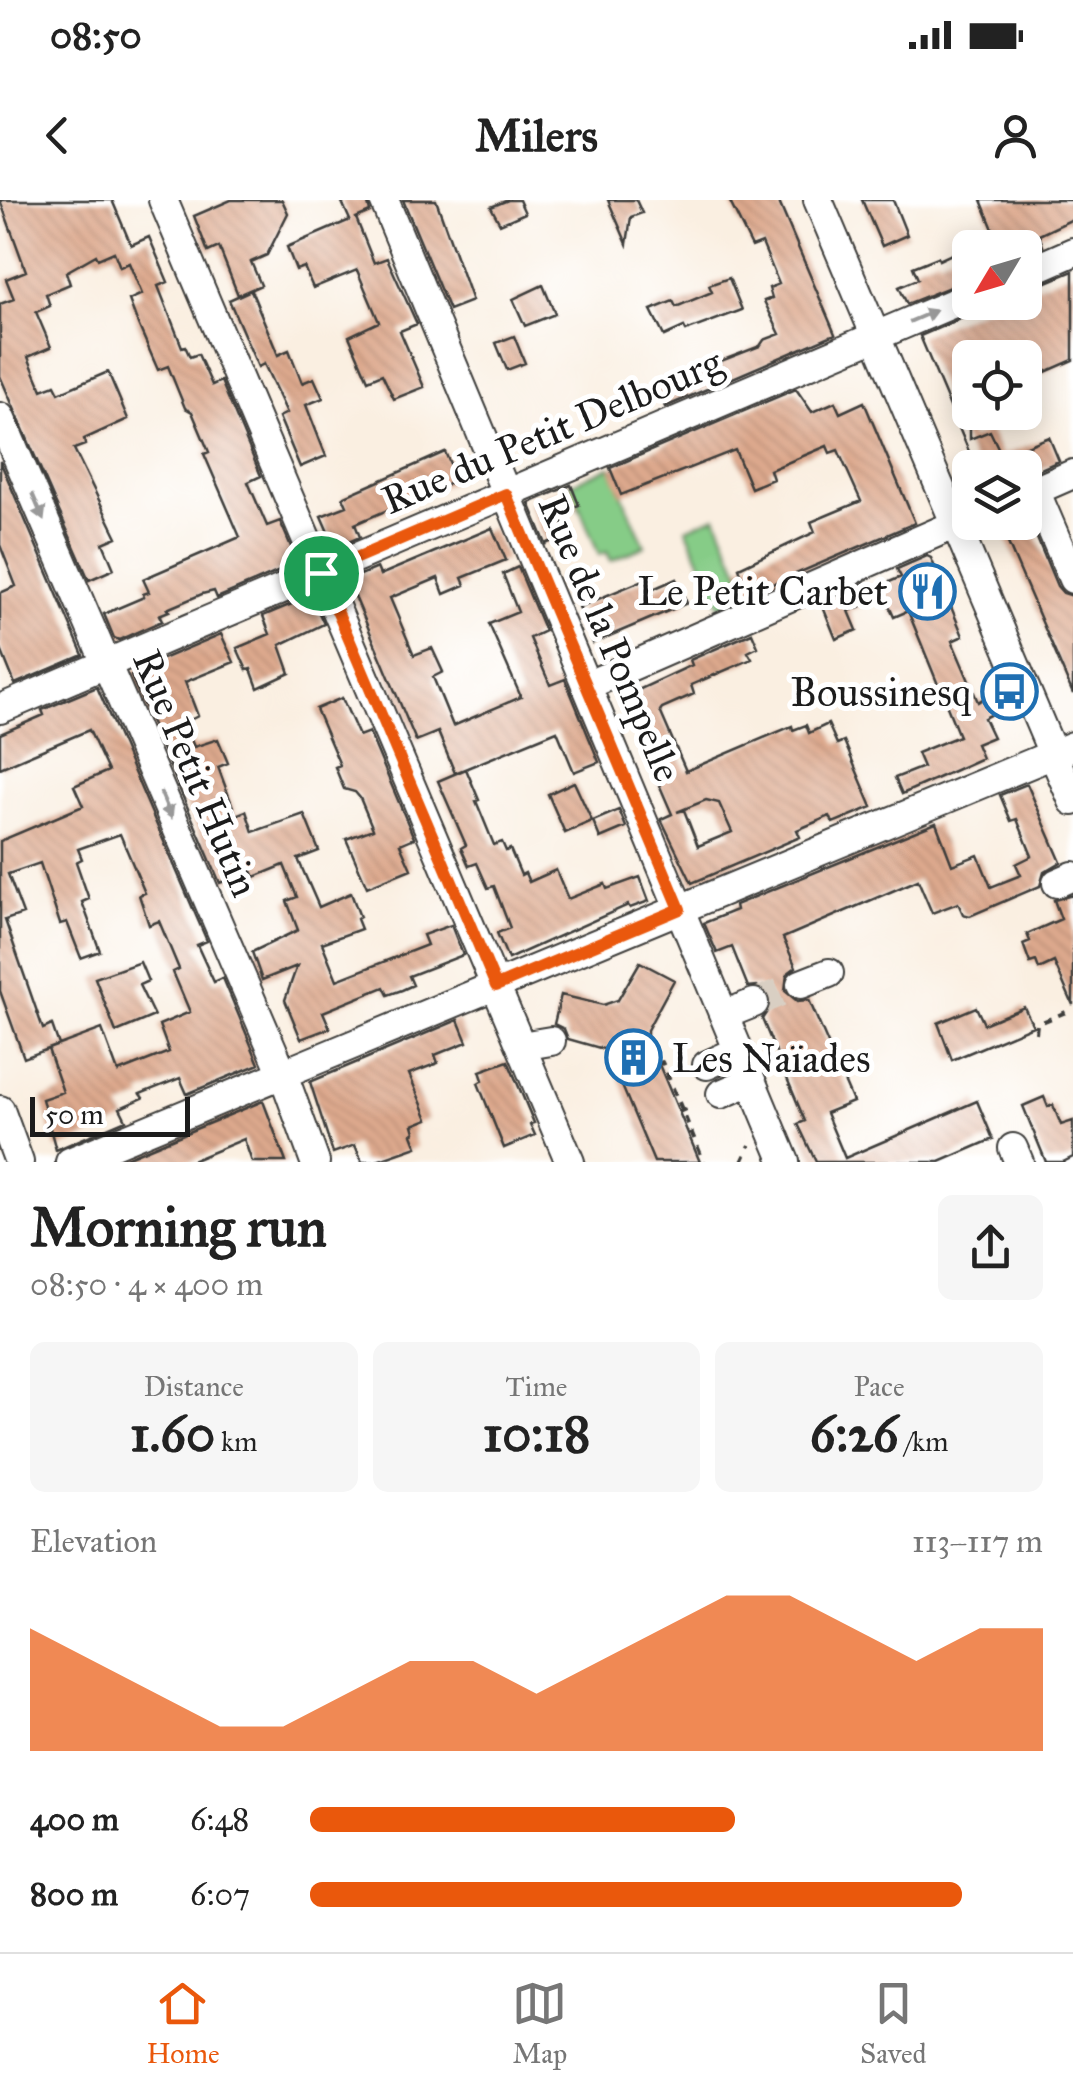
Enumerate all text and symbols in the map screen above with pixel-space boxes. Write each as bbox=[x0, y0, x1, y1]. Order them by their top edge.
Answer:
text: 08:50 bbox=[50, 12, 142, 58]
icon: back bbox=[30, 108, 85, 163]
text: Milers bbox=[475, 108, 598, 163]
icon: person bbox=[988, 108, 1043, 163]
north arrow bbox=[952, 230, 1042, 320]
map controls bbox=[952, 230, 1042, 540]
one-way arrow bbox=[908, 308, 938, 324]
street label: Rue du Petit Delbourg bbox=[375, 337, 730, 525]
button: locate bbox=[952, 340, 1042, 430]
button: layers bbox=[952, 450, 1042, 540]
street label: Rue de la Pompelle bbox=[528, 487, 692, 789]
one-way arrow bbox=[30, 492, 46, 522]
pin bbox=[279, 531, 364, 616]
icon: arrive bbox=[294, 546, 349, 601]
restaurant icon: Le Petit Carbet bbox=[897, 561, 957, 621]
place label: Le Petit Carbet bbox=[637, 567, 888, 616]
street label: Rue Petit Hutin bbox=[122, 642, 270, 904]
bus stop icon: Boussinesq bbox=[980, 662, 1040, 722]
place label: Boussinesq bbox=[791, 668, 972, 717]
one-way arrow bbox=[158, 790, 174, 820]
building icon: Les Naïades bbox=[603, 1028, 663, 1088]
place label: Les Naïades bbox=[672, 1034, 871, 1083]
scale bar bbox=[30, 1092, 190, 1136]
text: 50 m bbox=[45, 1097, 104, 1132]
text: Morning run bbox=[30, 1194, 327, 1261]
button: share bbox=[938, 1195, 1043, 1300]
text: 08:50 · 4 × 400 m bbox=[30, 1265, 263, 1304]
text: Distance bbox=[144, 1369, 244, 1404]
text: Time bbox=[505, 1369, 567, 1404]
text: Pace bbox=[854, 1369, 905, 1404]
text: 1.60 bbox=[130, 1404, 215, 1465]
text: 10:18 bbox=[483, 1404, 590, 1465]
text: 6:26 bbox=[810, 1404, 898, 1465]
text: km bbox=[215, 1424, 258, 1459]
text: /km bbox=[898, 1424, 948, 1459]
text: Elevation bbox=[30, 1522, 157, 1561]
text: 113–117 m bbox=[912, 1522, 1043, 1561]
text: 400 m bbox=[30, 1800, 119, 1839]
text: 6:48 bbox=[190, 1800, 249, 1839]
text: 800 m bbox=[30, 1875, 118, 1914]
text: 6:07 bbox=[190, 1875, 250, 1914]
tab: Home bbox=[146, 1976, 220, 2071]
tab: Map bbox=[512, 1976, 567, 2071]
tab: Saved bbox=[860, 1976, 927, 2071]

